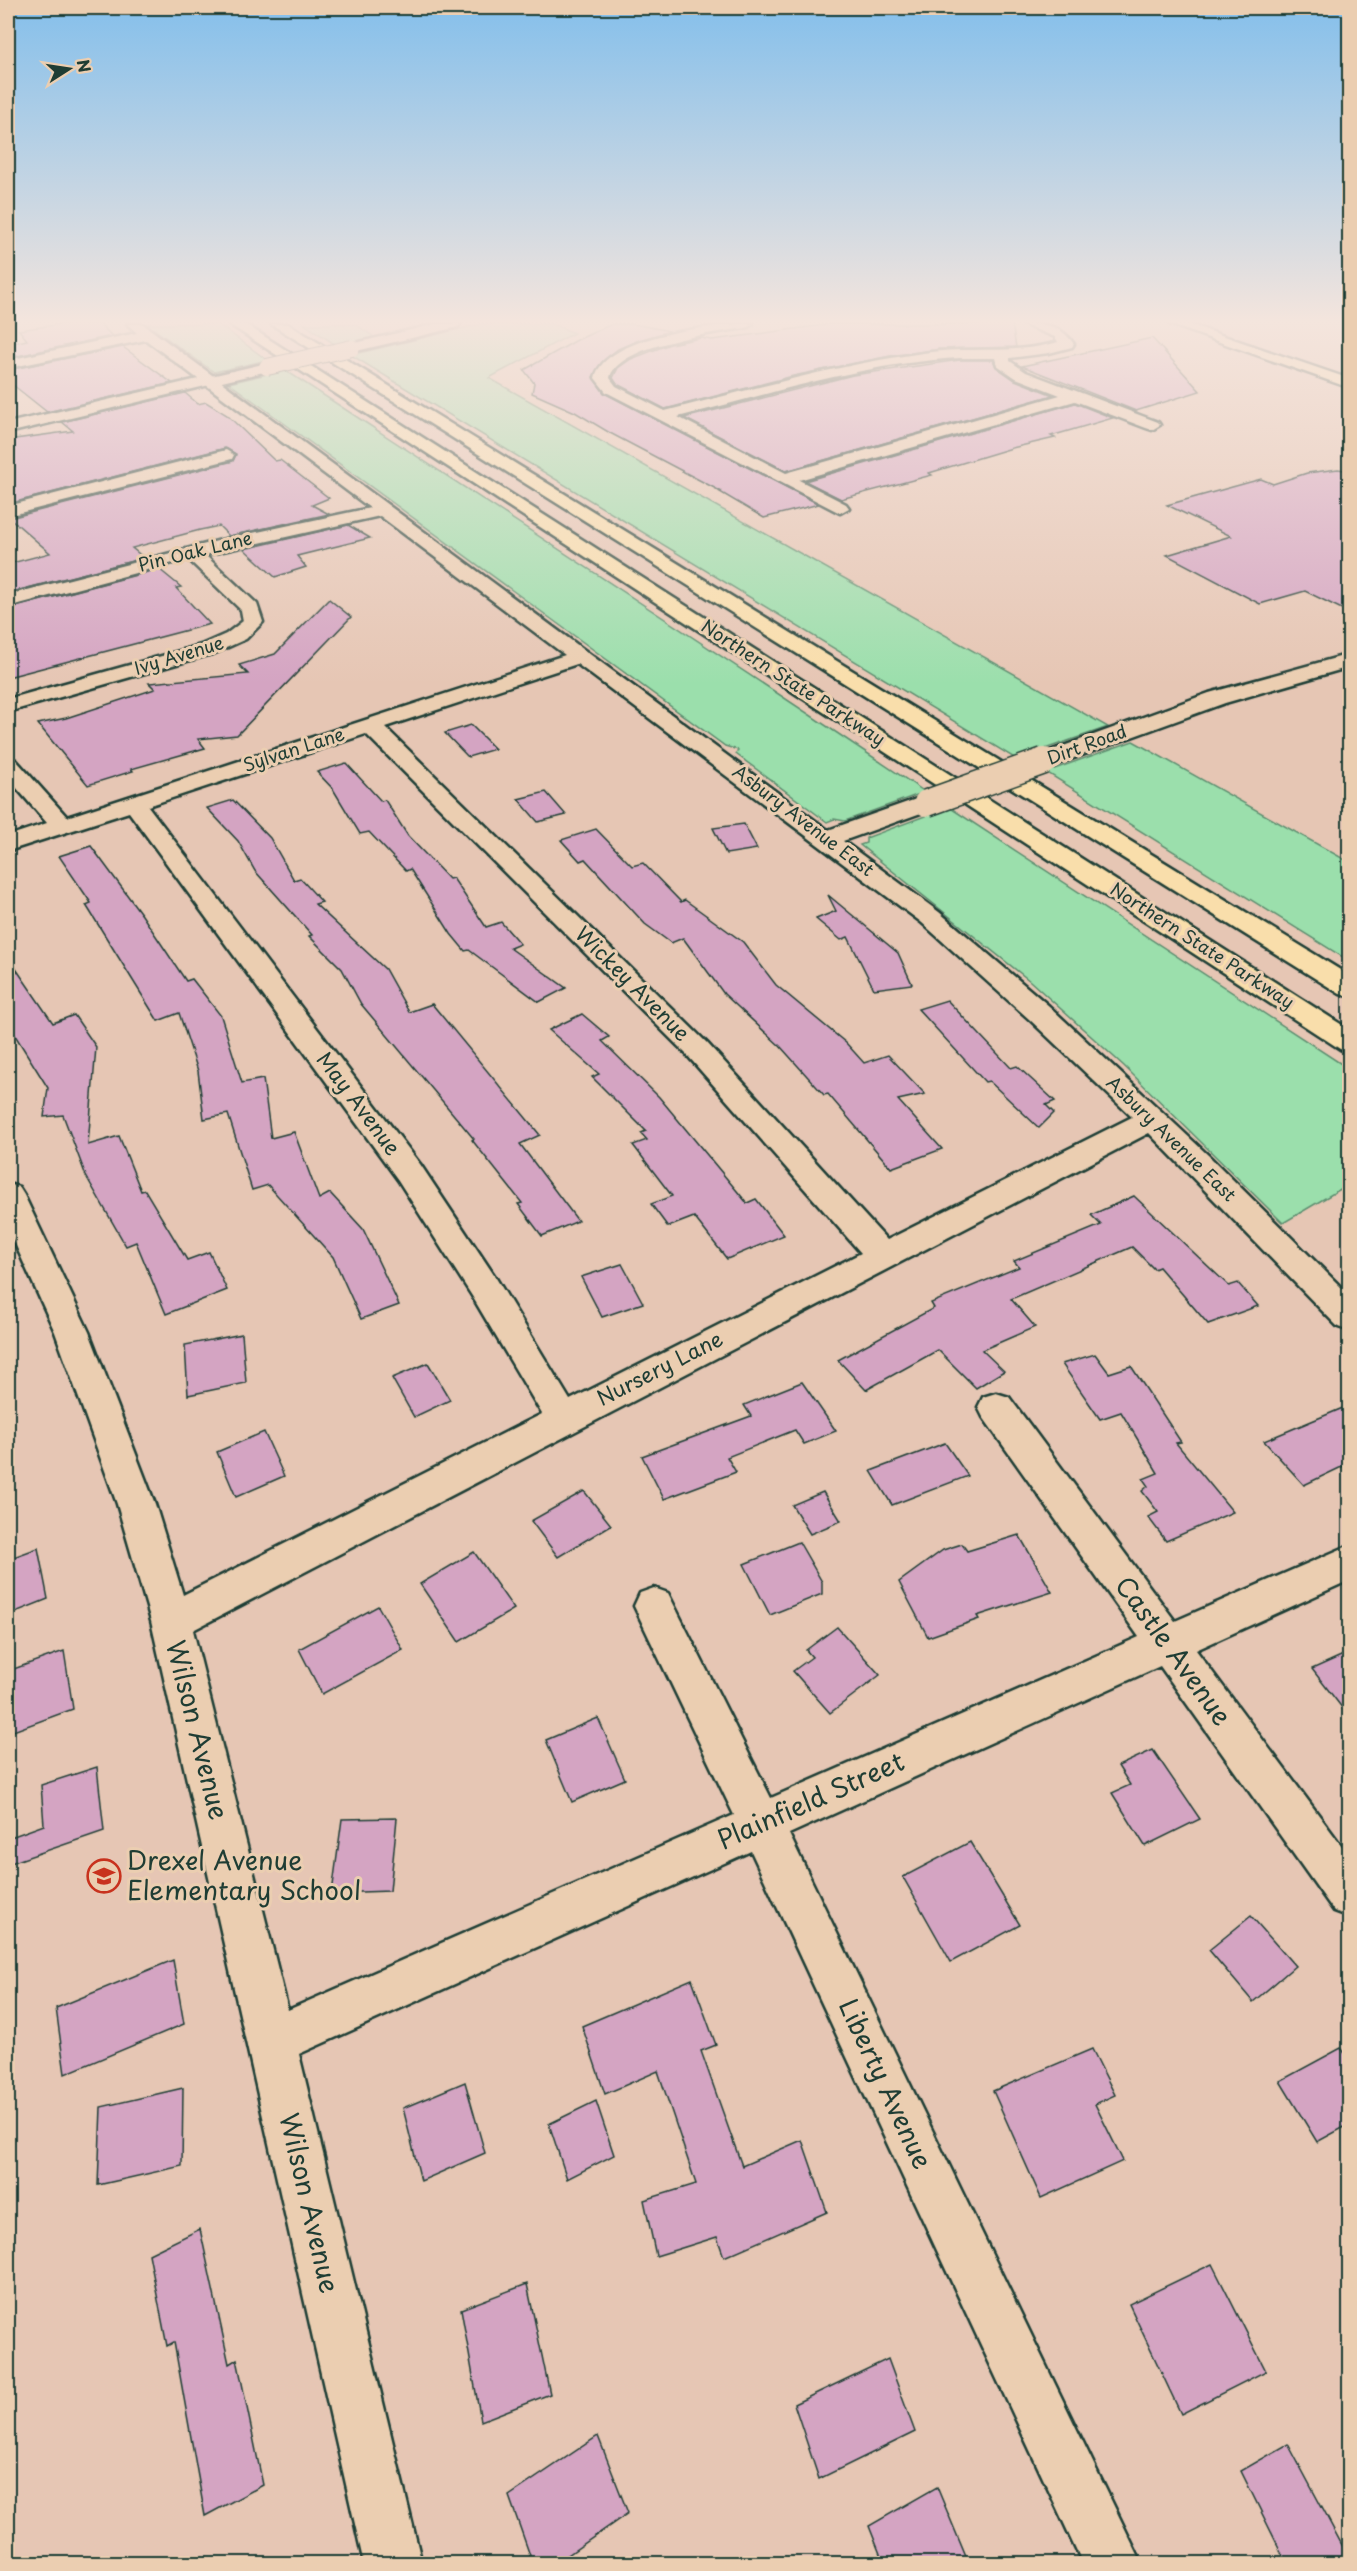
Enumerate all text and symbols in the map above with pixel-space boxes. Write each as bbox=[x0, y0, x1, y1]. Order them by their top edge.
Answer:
north arrow bbox=[39, 39, 99, 99]
text: N bbox=[72, 57, 98, 74]
street label: Pin Oak Lane bbox=[135, 523, 254, 578]
street label: Northern State Parkway bbox=[696, 612, 891, 751]
street label: Ivy Avenue bbox=[130, 628, 227, 681]
street label: Dirt Road bbox=[1043, 717, 1130, 770]
street label: Sylvan Lane bbox=[239, 720, 348, 778]
street label: Asbury Avenue East bbox=[728, 758, 880, 882]
street label: Northern State Parkway bbox=[1105, 875, 1300, 1014]
street label: Wickey Avenue bbox=[569, 918, 698, 1047]
street label: May Avenue bbox=[310, 1044, 409, 1161]
street label: Asbury Avenue East bbox=[1101, 1069, 1243, 1207]
street label: Nursery Lane bbox=[590, 1322, 728, 1413]
street label: Castle Avenue bbox=[1107, 1567, 1242, 1733]
street label: Wilson Avenue bbox=[157, 1636, 240, 1824]
street label: Plainfield Street bbox=[711, 1741, 910, 1858]
place label: Drexel Avenue Elementary School bbox=[127, 1840, 361, 1909]
school or university icon: Drexel Avenue Elementary School bbox=[86, 1858, 122, 1894]
street label: Liberty Avenue bbox=[830, 1992, 943, 2175]
street label: Wilson Avenue bbox=[271, 2109, 350, 2297]

